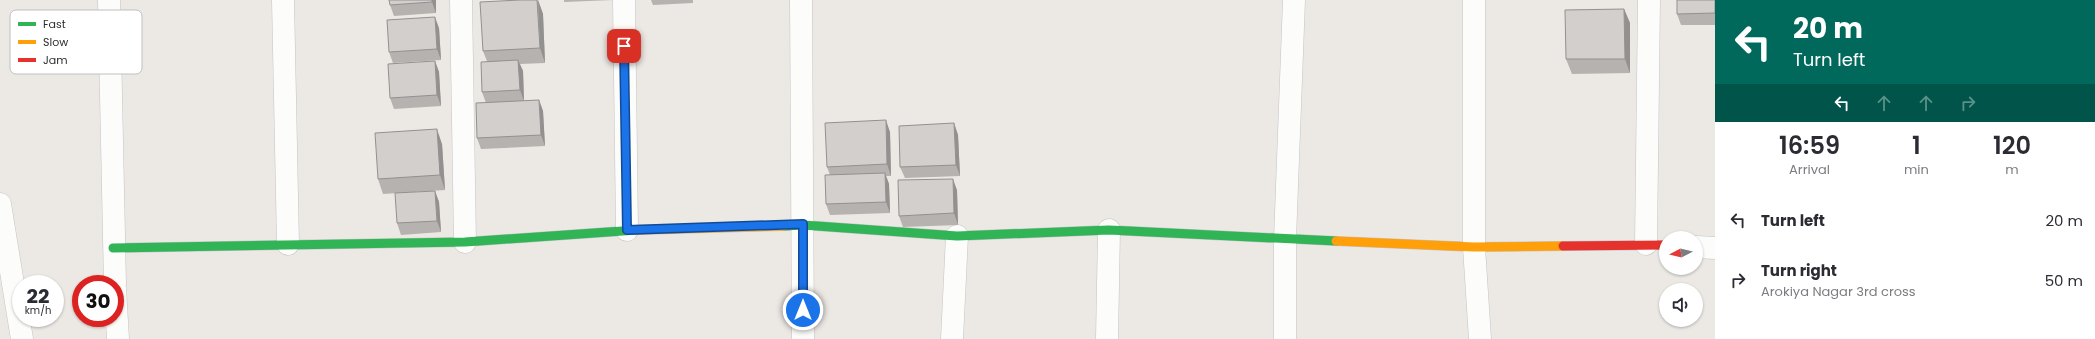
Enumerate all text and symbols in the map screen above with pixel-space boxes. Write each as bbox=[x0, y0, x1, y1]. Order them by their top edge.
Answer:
text: 20 m bbox=[1793, 9, 1863, 48]
legend bbox=[10, 10, 142, 74]
text: Fast bbox=[43, 16, 66, 32]
icon: left bbox=[1727, 16, 1779, 68]
pin bbox=[607, 29, 641, 63]
text: Slow bbox=[43, 34, 68, 50]
icon: arrive bbox=[613, 35, 635, 57]
text: Turn left bbox=[1793, 47, 1865, 72]
text: Jam bbox=[43, 52, 68, 68]
icon: left bbox=[1831, 92, 1853, 114]
icon: ahead bbox=[1873, 92, 1895, 114]
icon: ahead bbox=[1915, 92, 1937, 114]
icon: right bbox=[1957, 92, 1979, 114]
text: 16:59 bbox=[1779, 129, 1840, 162]
text: 1 bbox=[1912, 129, 1921, 162]
text: 120 bbox=[1993, 129, 2031, 162]
text: Arrival bbox=[1789, 160, 1830, 179]
text: min bbox=[1904, 160, 1929, 179]
text: m bbox=[2005, 160, 2019, 179]
icon: left bbox=[1727, 209, 1749, 231]
text: Turn left bbox=[1761, 210, 1825, 231]
text: 20 m bbox=[2045, 210, 2083, 231]
north arrow bbox=[1659, 231, 1703, 275]
map controls bbox=[1659, 231, 1703, 327]
text: Turn right bbox=[1761, 260, 1837, 281]
icon: right bbox=[1727, 269, 1749, 291]
text: 50 m bbox=[2045, 270, 2083, 291]
speed limit sign: 30 bbox=[72, 275, 124, 327]
text: 22 bbox=[27, 282, 49, 310]
text: Arokiya Nagar 3rd cross bbox=[1761, 282, 1916, 301]
button: sound bbox=[1659, 283, 1703, 327]
position arrow bbox=[782, 289, 824, 331]
text: km/h bbox=[25, 303, 51, 318]

